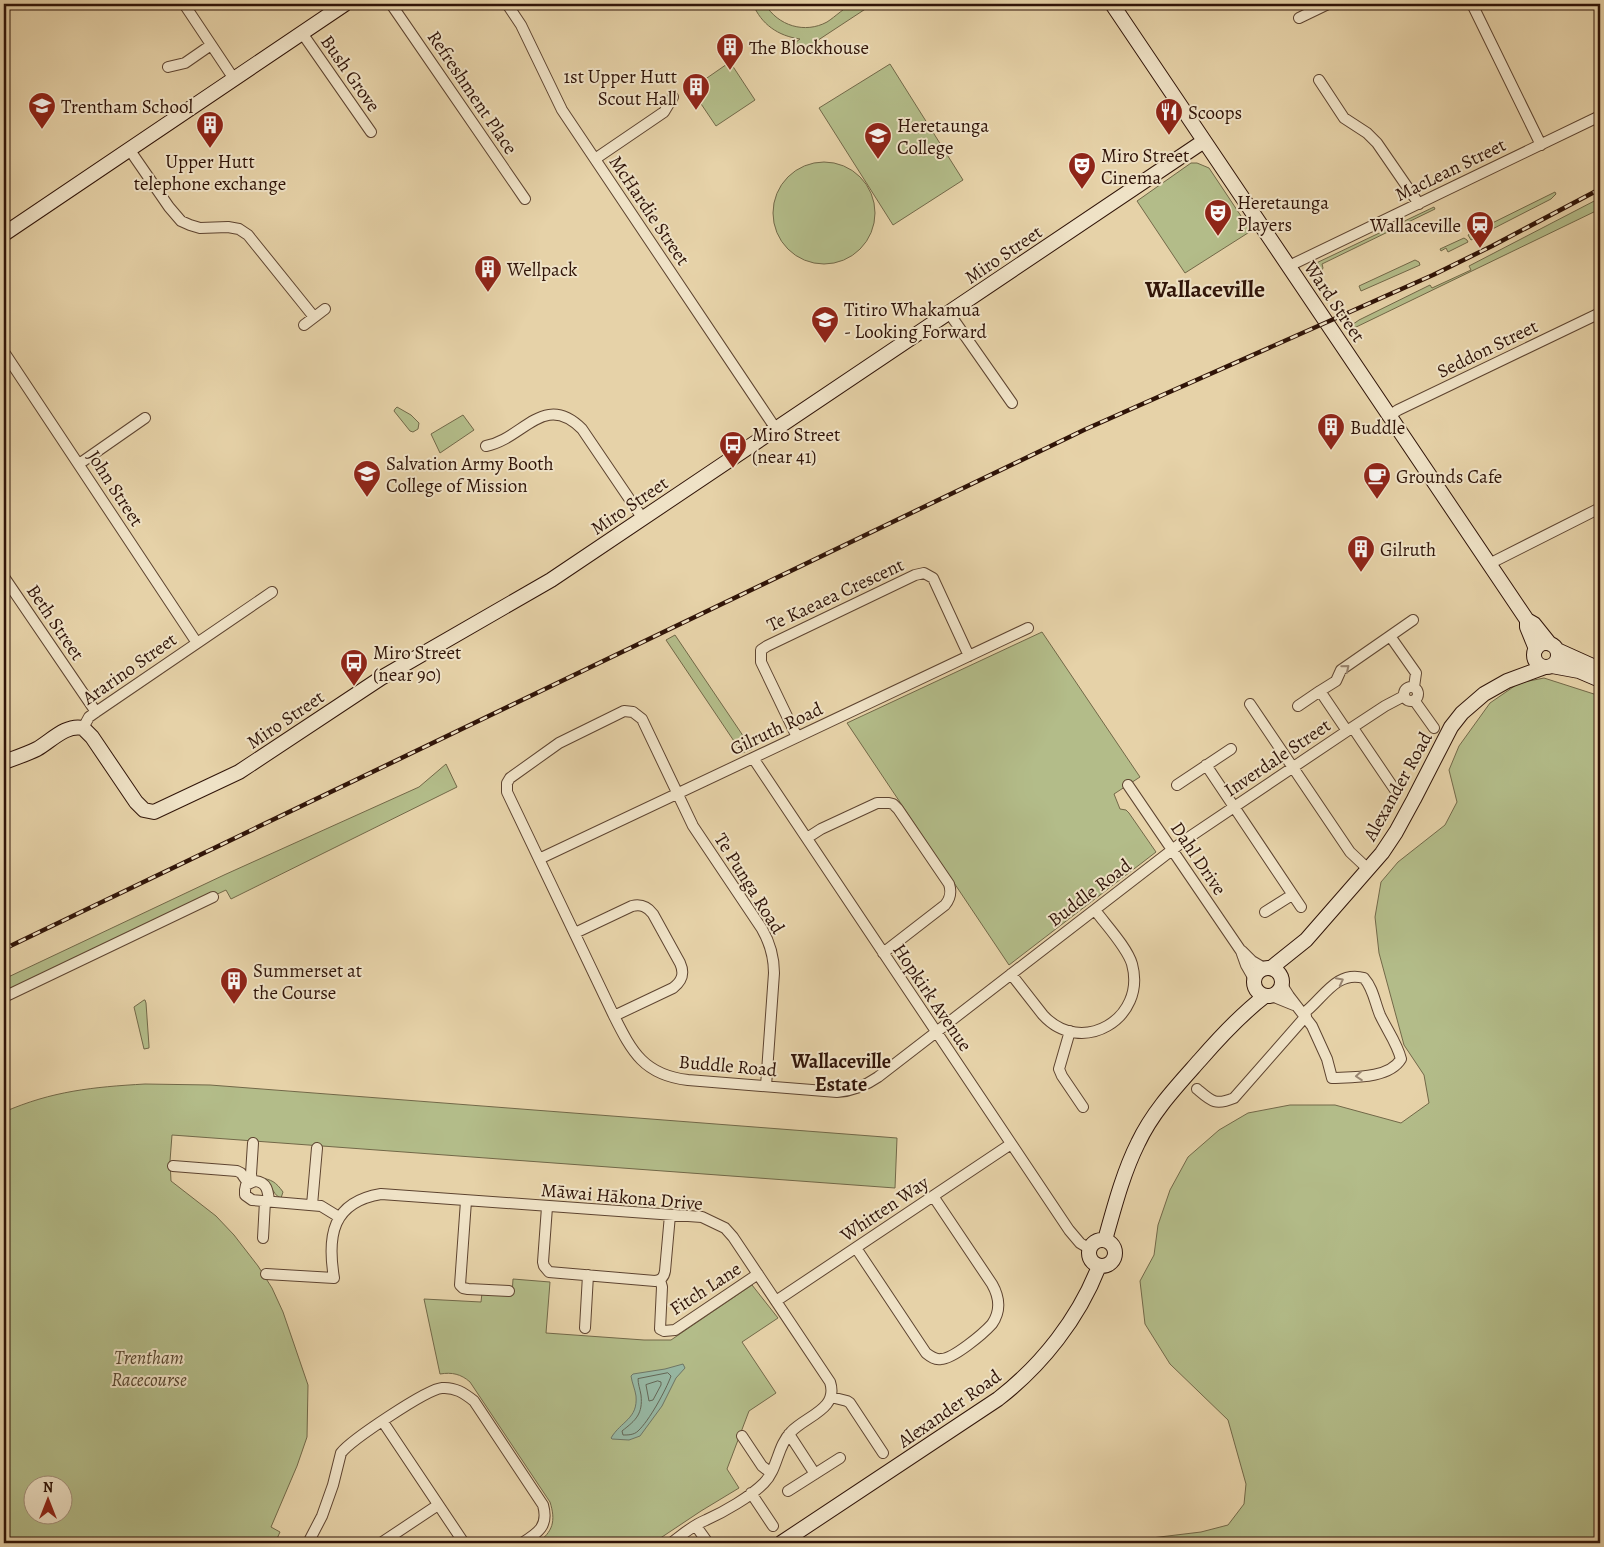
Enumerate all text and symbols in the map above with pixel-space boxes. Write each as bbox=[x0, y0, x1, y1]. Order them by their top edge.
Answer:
street label: Refreshment Place bbox=[421, 26, 523, 160]
street label: Bush Grove bbox=[314, 30, 386, 117]
building icon: The Blockhouse bbox=[715, 32, 745, 71]
place label: The Blockhouse bbox=[749, 35, 869, 61]
place label: 1st Upper Hutt Scout Hall bbox=[564, 64, 677, 112]
building icon: 1st Upper Hutt Scout Hall bbox=[681, 72, 711, 111]
school or university icon: Trentham School bbox=[27, 91, 57, 130]
place label: Trentham School bbox=[61, 94, 193, 120]
restaurant icon: Scoops bbox=[1154, 97, 1184, 136]
place label: Scoops bbox=[1188, 100, 1242, 126]
building icon: Upper Hutt telephone exchange bbox=[195, 110, 225, 149]
place label: Heretaunga College bbox=[897, 113, 989, 161]
school or university icon: Heretaunga College bbox=[863, 121, 893, 160]
street label: MacLean Street bbox=[1391, 132, 1510, 208]
place label: Miro Street Cinema bbox=[1101, 143, 1189, 191]
place label: Upper Hutt telephone exchange bbox=[134, 149, 286, 197]
street label: McHardie Street bbox=[603, 150, 696, 271]
theatre icon: Miro Street Cinema bbox=[1067, 151, 1097, 190]
place label: Heretaunga Players bbox=[1237, 190, 1329, 238]
theatre icon: Heretaunga Players bbox=[1203, 198, 1233, 237]
station icon: Wallaceville bbox=[1465, 210, 1495, 249]
place label: Wallaceville bbox=[1369, 213, 1461, 239]
street label: Miro Street bbox=[960, 219, 1047, 290]
building icon: Wellpack bbox=[473, 254, 503, 293]
street label: Ward Street bbox=[1297, 255, 1371, 347]
place label: Wellpack bbox=[506, 257, 578, 283]
district label: Wallaceville bbox=[1144, 273, 1265, 305]
place label: Titiro Whakamua - Looking Forward bbox=[844, 297, 988, 345]
school or university icon: Titiro Whakamua - Looking Forward bbox=[810, 305, 840, 344]
street label: Seddon Street bbox=[1433, 313, 1542, 384]
building icon: Buddle bbox=[1316, 412, 1346, 451]
place label: Buddle bbox=[1350, 415, 1405, 441]
place label: Miro Street (near 41) bbox=[752, 422, 840, 470]
bus stop icon: Miro Street (near 41) bbox=[718, 430, 748, 469]
street label: John Street bbox=[81, 445, 149, 532]
place label: Salvation Army Booth College of Mission bbox=[386, 451, 554, 499]
school or university icon: Salvation Army Booth College of Mission bbox=[352, 459, 382, 498]
cafe icon: Grounds Cafe bbox=[1362, 461, 1392, 500]
place label: Grounds Cafe bbox=[1396, 464, 1502, 490]
street label: Miro Street bbox=[586, 470, 673, 541]
building icon: Gilruth bbox=[1346, 534, 1376, 573]
place label: Gilruth bbox=[1380, 537, 1436, 563]
street label: Te Kaeaea Crescent bbox=[763, 552, 908, 638]
street label: Beth Street bbox=[20, 579, 90, 666]
street label: Ararino Street bbox=[76, 627, 182, 711]
place label: Miro Street (near 90) bbox=[373, 640, 461, 688]
bus stop icon: Miro Street (near 90) bbox=[339, 648, 369, 687]
one-way arrow bbox=[1340, 664, 1349, 673]
street label: Miro Street bbox=[242, 684, 329, 755]
street label: Gilruth Road bbox=[726, 696, 828, 762]
street label: Inverdale Street bbox=[1219, 713, 1336, 803]
street label: Alexander Road bbox=[1357, 727, 1439, 846]
street label: Dahl Drive bbox=[1164, 817, 1232, 900]
street label: Te Punga Road bbox=[708, 828, 791, 939]
street label: Buddle Road bbox=[1042, 852, 1137, 933]
street label: Hopkirk Avenue bbox=[886, 938, 978, 1057]
place label: Summerset at the Course bbox=[253, 958, 362, 1006]
building icon: Summerset at the Course bbox=[219, 966, 249, 1005]
one-way arrow bbox=[1334, 977, 1343, 987]
district label: Wallaceville Estate bbox=[790, 1048, 891, 1098]
street label: Buddle Road bbox=[678, 1049, 779, 1083]
one-way arrow bbox=[1355, 1071, 1363, 1082]
street label: Whitten Way bbox=[834, 1169, 934, 1249]
street label: Māwai Hākona Drive bbox=[540, 1177, 704, 1217]
street label: Fitch Lane bbox=[665, 1256, 746, 1322]
park label: Trentham Racecourse bbox=[111, 1345, 187, 1393]
street label: Alexander Road bbox=[892, 1363, 1007, 1455]
north arrow bbox=[22, 1474, 72, 1524]
text: N bbox=[43, 1478, 53, 1497]

